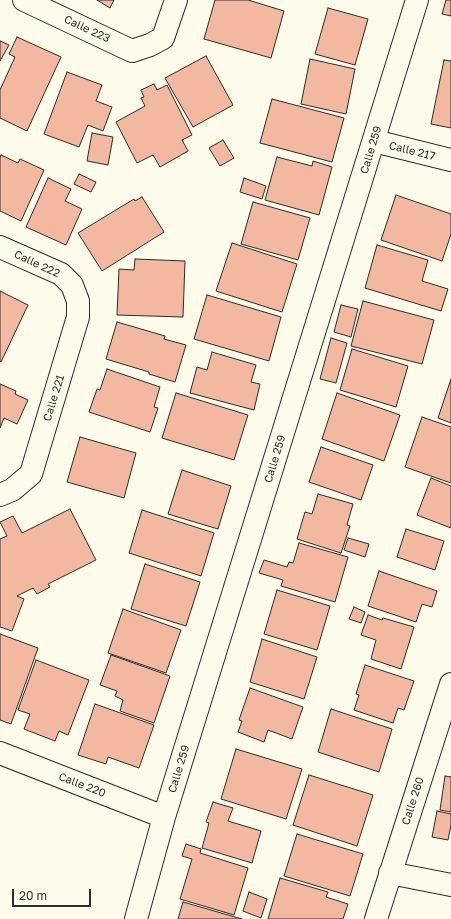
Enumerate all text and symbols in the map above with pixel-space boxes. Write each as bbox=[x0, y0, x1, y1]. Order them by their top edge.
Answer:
street label: Calle 223 bbox=[62, 13, 112, 45]
street label: Calle 259 bbox=[358, 125, 384, 175]
street label: Calle 217 bbox=[387, 139, 437, 163]
street label: Calle 222 bbox=[12, 248, 62, 280]
street label: Calle 221 bbox=[41, 373, 67, 423]
street label: Calle 259 bbox=[262, 434, 288, 484]
street label: Calle 259 bbox=[166, 744, 192, 794]
street label: Calle 220 bbox=[57, 770, 107, 800]
street label: Calle 260 bbox=[399, 775, 427, 827]
scale bar bbox=[14, 881, 93, 907]
text: 20 m bbox=[19, 888, 47, 903]

